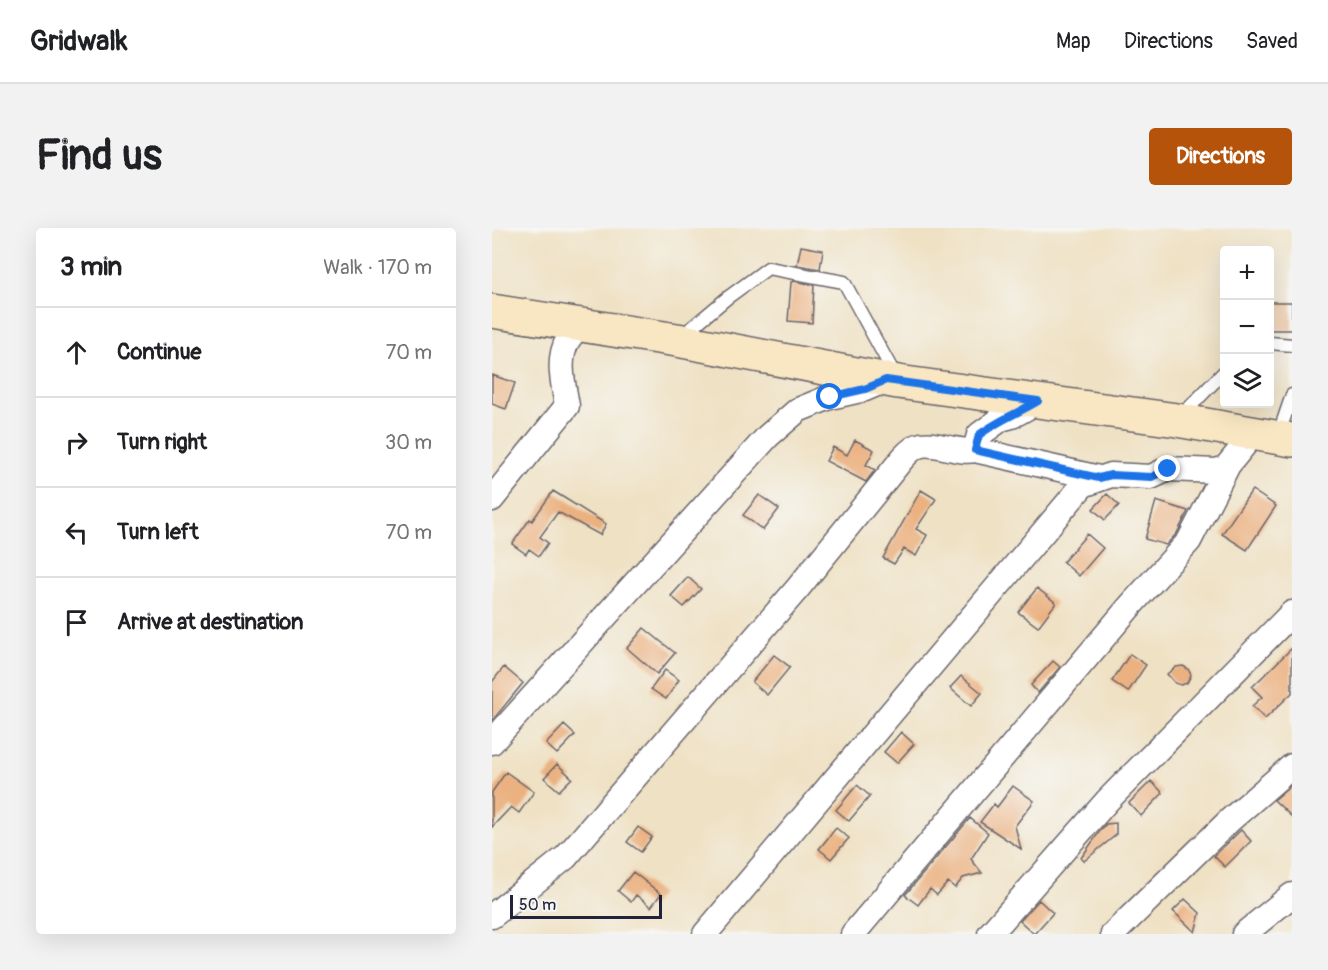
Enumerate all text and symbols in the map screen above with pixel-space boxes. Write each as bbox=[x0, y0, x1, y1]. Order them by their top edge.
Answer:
text: Gridwalk bbox=[30, 24, 128, 59]
text: Map bbox=[1056, 28, 1091, 55]
text: Directions bbox=[1124, 28, 1213, 55]
text: Saved bbox=[1246, 28, 1298, 55]
button: Directions bbox=[1149, 128, 1292, 185]
text: Find us bbox=[36, 130, 162, 182]
map controls bbox=[1220, 246, 1274, 408]
button: + bbox=[1220, 246, 1274, 300]
text: 3 min bbox=[60, 251, 122, 283]
text: Walk · 170 m bbox=[323, 255, 432, 280]
button: − bbox=[1220, 300, 1274, 354]
icon: ahead bbox=[60, 336, 93, 369]
text: Continue bbox=[117, 338, 201, 366]
text: 70 m bbox=[386, 340, 432, 365]
button: layers bbox=[1220, 354, 1274, 408]
route start bbox=[816, 383, 842, 409]
icon: right bbox=[60, 426, 93, 459]
text: Turn right bbox=[117, 428, 207, 456]
text: 30 m bbox=[385, 430, 432, 455]
route end bbox=[1154, 455, 1180, 481]
icon: left bbox=[60, 516, 93, 549]
text: Turn left bbox=[117, 518, 199, 546]
text: 70 m bbox=[386, 520, 432, 545]
icon: arrive bbox=[60, 606, 93, 639]
text: Arrive at destination bbox=[117, 608, 303, 636]
scale bar bbox=[510, 892, 662, 920]
text: 50 m bbox=[519, 895, 556, 915]

